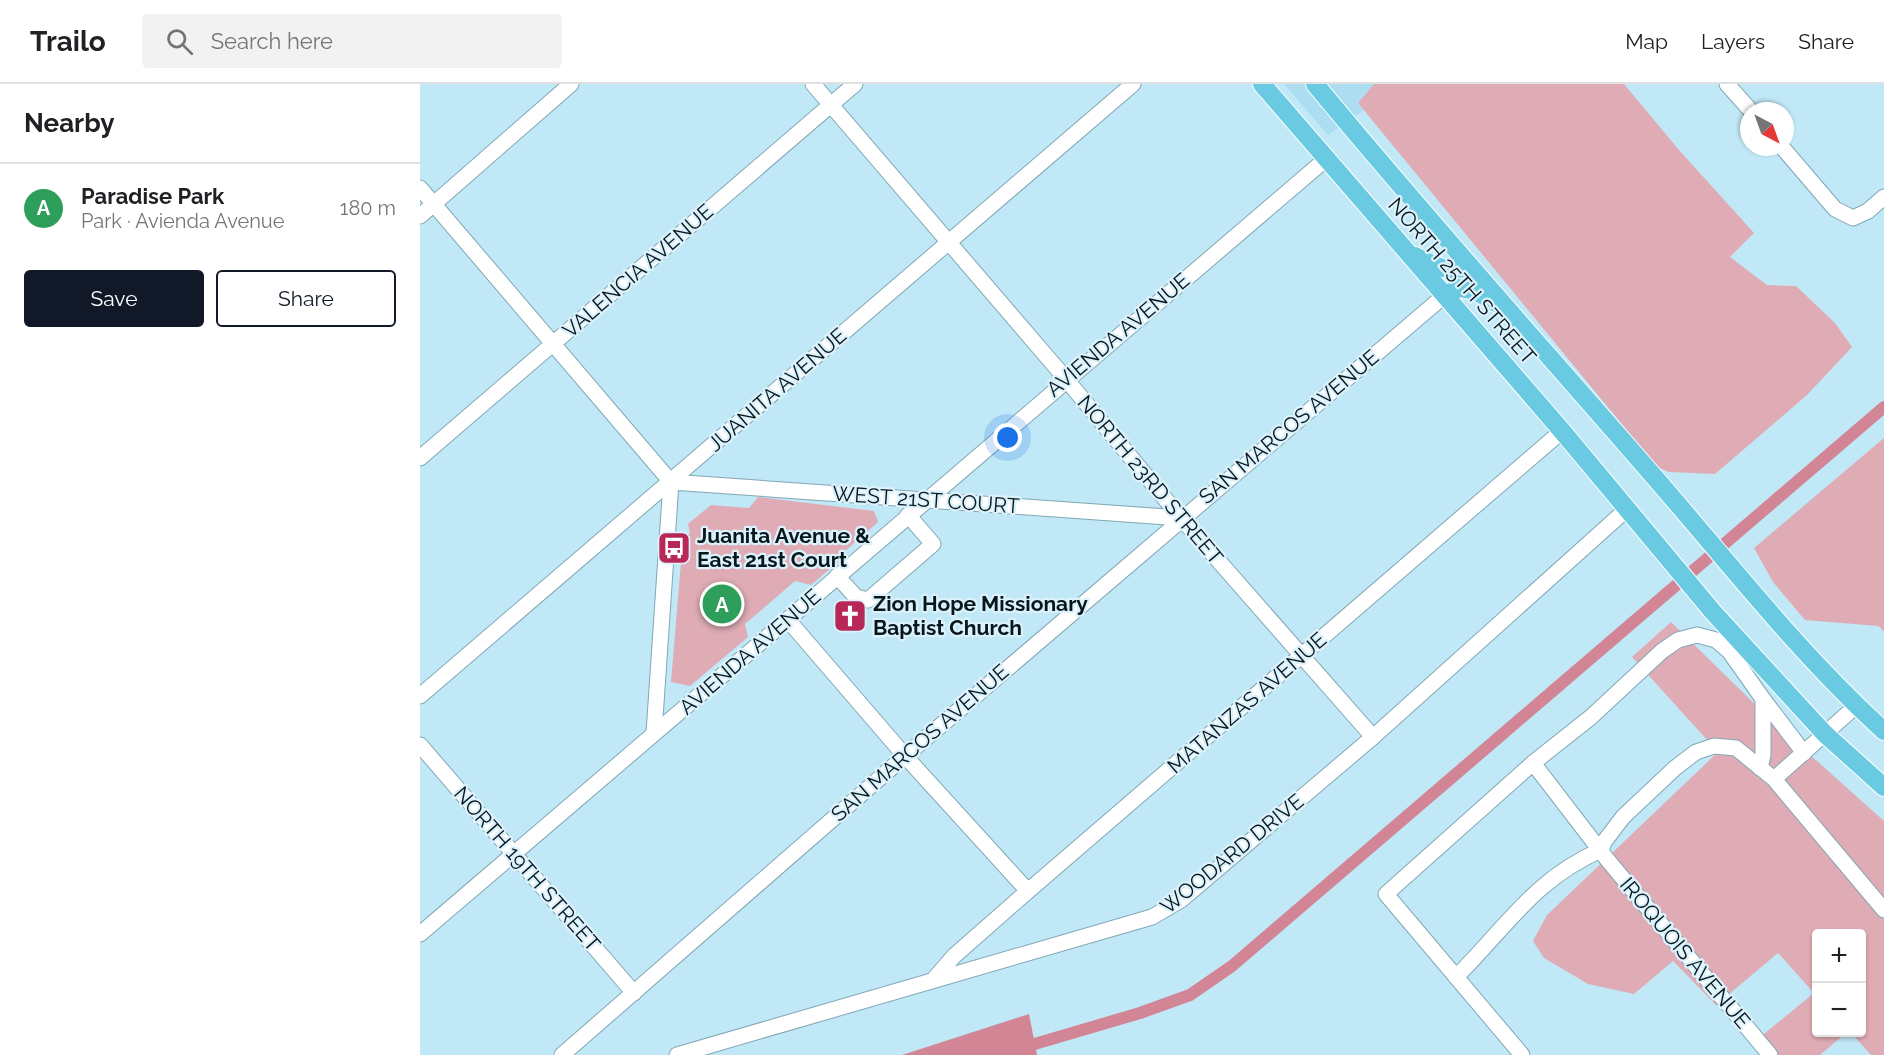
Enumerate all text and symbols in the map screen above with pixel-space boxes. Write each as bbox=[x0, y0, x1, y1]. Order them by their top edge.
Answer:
search box bbox=[142, 14, 562, 68]
text: Trailo bbox=[30, 25, 106, 58]
icon: search bbox=[163, 25, 196, 58]
text: Search here bbox=[211, 28, 333, 54]
text: Map bbox=[1625, 29, 1668, 54]
text: Layers bbox=[1701, 29, 1765, 54]
text: Share bbox=[1798, 29, 1854, 54]
north arrow bbox=[1740, 102, 1794, 156]
text: Nearby bbox=[24, 108, 114, 138]
text: Paradise Park bbox=[81, 183, 224, 209]
street label: NORTH 25TH STREET bbox=[1383, 192, 1542, 369]
text: A bbox=[37, 196, 50, 220]
text: 180 m bbox=[340, 196, 396, 220]
street label: VALENCIA AVENUE bbox=[557, 198, 718, 343]
text: Park · Avienda Avenue bbox=[81, 209, 285, 233]
street label: AVIENDA AVENUE bbox=[1041, 268, 1194, 402]
button: Save bbox=[24, 270, 204, 327]
button: Share bbox=[216, 270, 396, 327]
street label: JUANITA AVENUE bbox=[702, 323, 851, 457]
street label: SAN MARCOS AVENUE bbox=[1194, 344, 1384, 509]
street label: NORTH 23RD STREET bbox=[1072, 390, 1229, 569]
your location bbox=[993, 423, 1022, 452]
street label: WEST 21ST COURT bbox=[832, 480, 1021, 519]
place label: Juanita Avenue & East 21st Court bbox=[697, 523, 870, 572]
bus stop icon: Juanita Avenue & East 21st Court bbox=[656, 530, 692, 566]
pin: A bbox=[702, 582, 742, 626]
street label: AVIENDA AVENUE bbox=[674, 583, 826, 721]
place label: Zion Hope Missionary Baptist Church bbox=[873, 591, 1088, 640]
church icon: Zion Hope Missionary Baptist Church bbox=[832, 598, 868, 634]
street label: MATANZAS AVENUE bbox=[1162, 627, 1331, 778]
street label: SAN MARCOS AVENUE bbox=[826, 659, 1013, 826]
street label: NORTH 19TH STREET bbox=[449, 781, 606, 956]
street label: WOODARD DRIVE bbox=[1155, 788, 1308, 919]
street label: IROQUOIS AVENUE bbox=[1615, 872, 1756, 1033]
map controls bbox=[1812, 929, 1866, 1037]
button: + bbox=[1812, 929, 1866, 983]
button: − bbox=[1812, 983, 1866, 1037]

